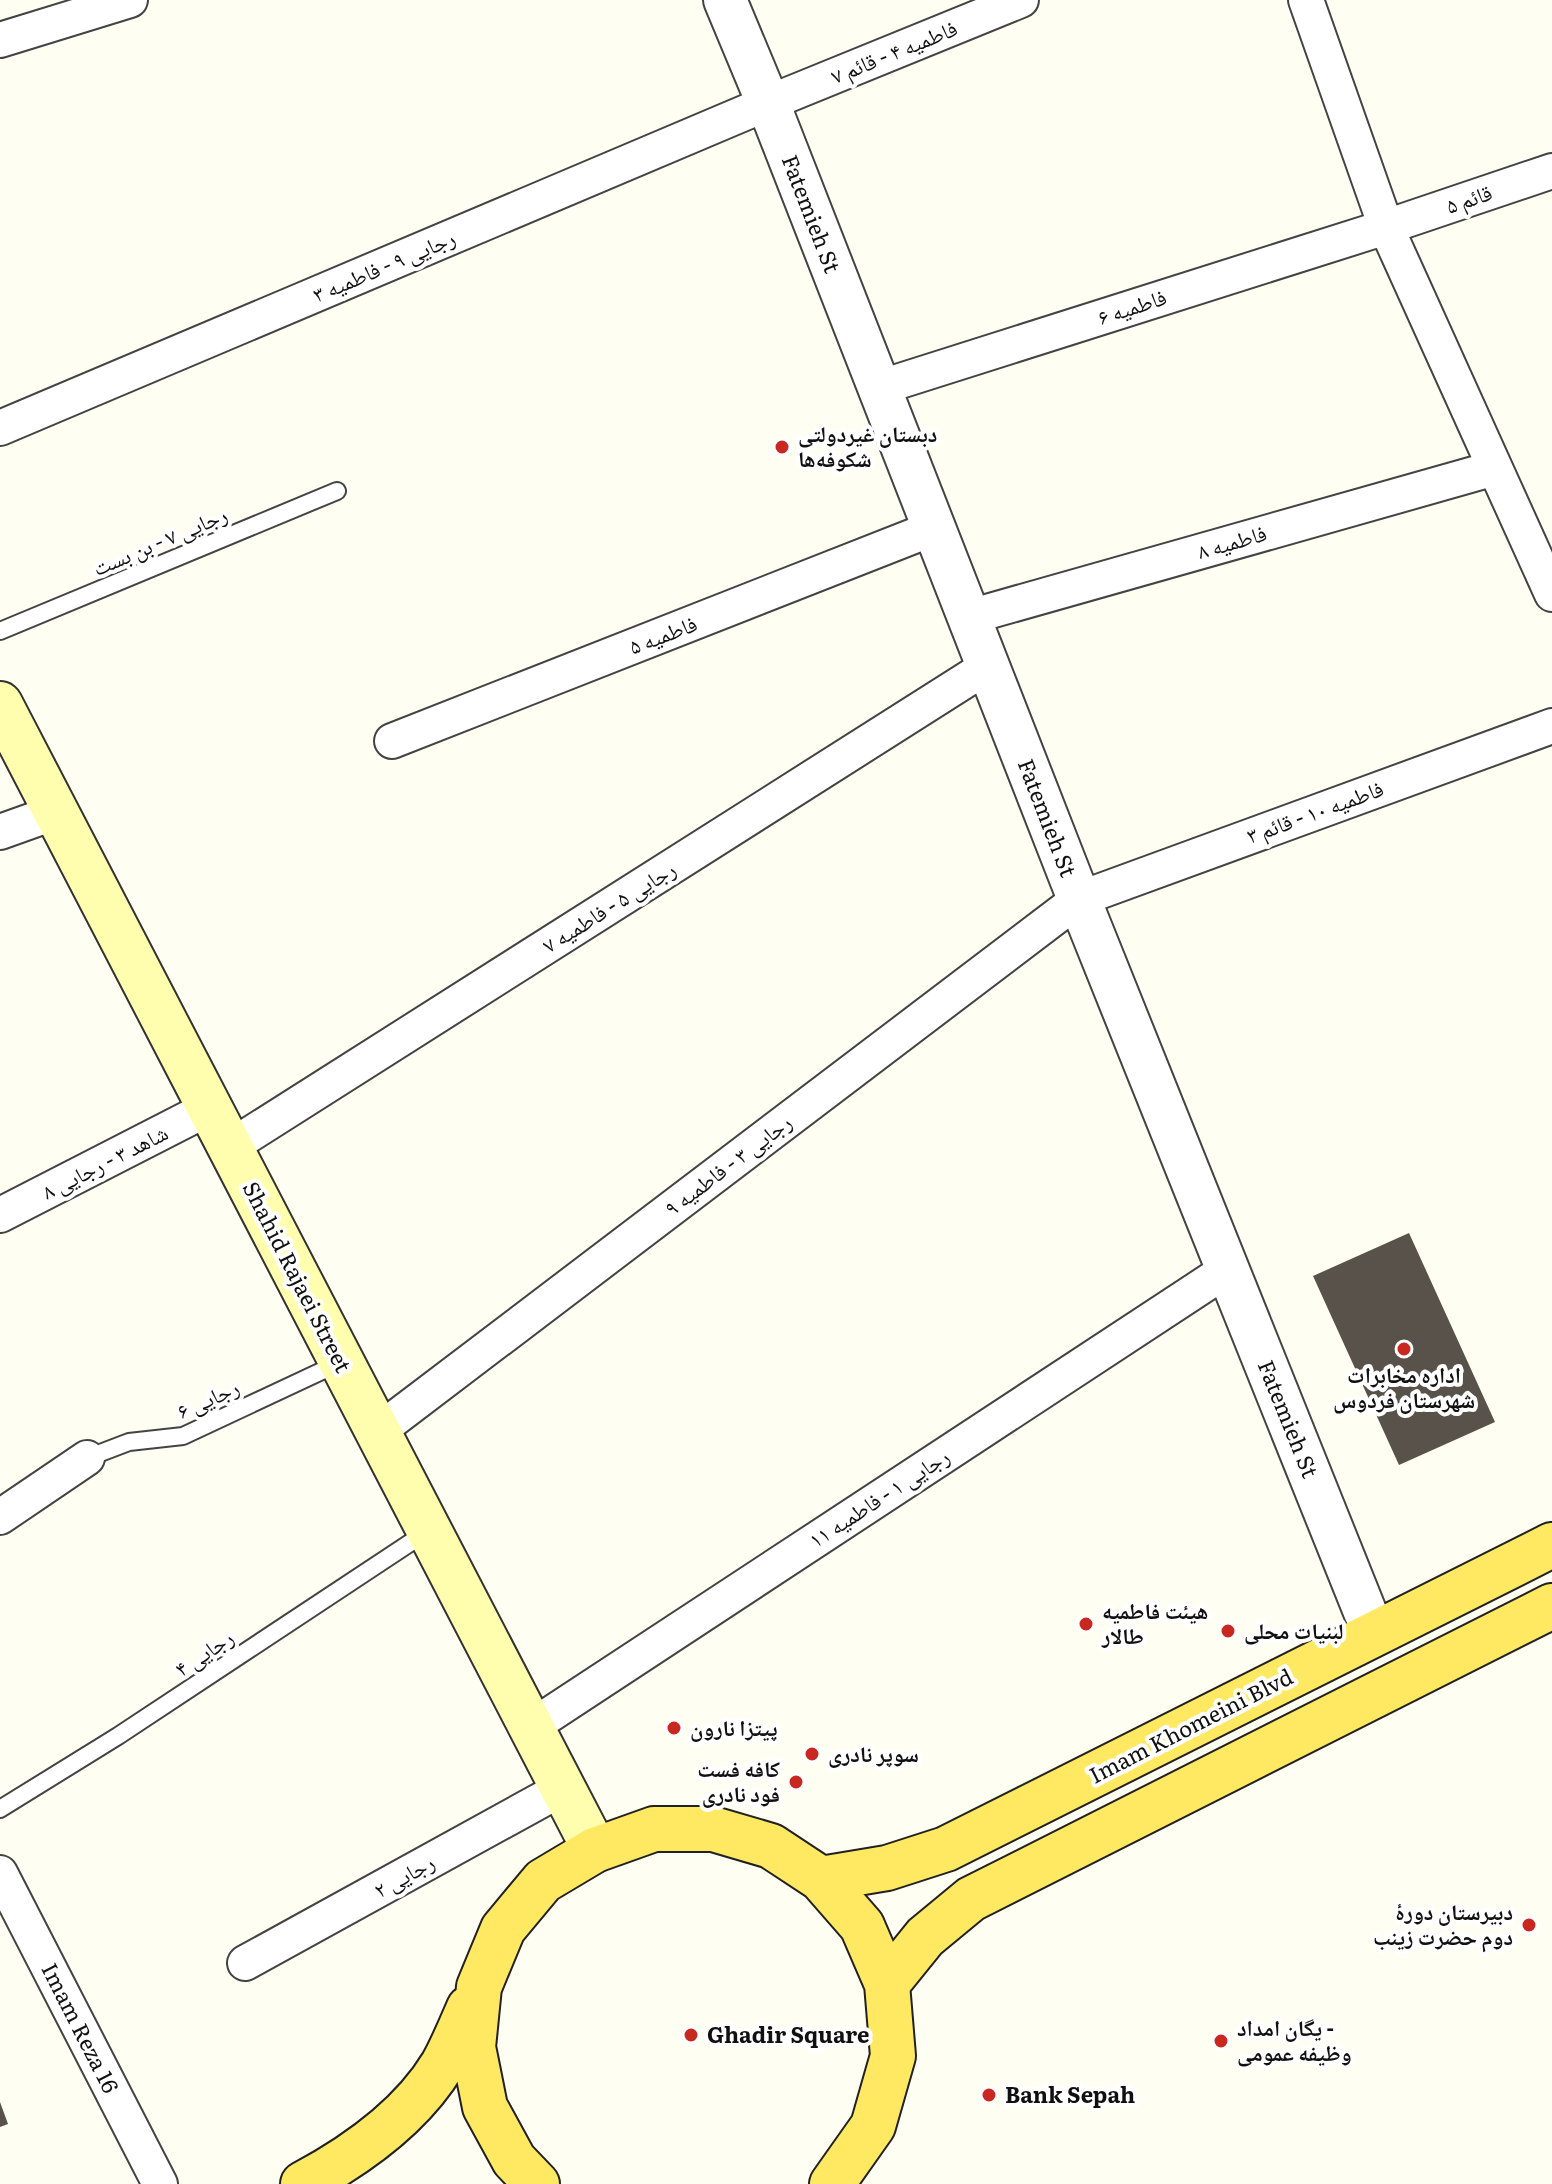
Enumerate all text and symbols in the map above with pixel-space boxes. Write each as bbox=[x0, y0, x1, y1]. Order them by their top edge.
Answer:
street label: فاطمیه ۴ - قائم ۷ bbox=[825, 10, 962, 91]
street label: Fatemieh St bbox=[775, 149, 850, 278]
street label: قائم ۵ bbox=[1441, 174, 1496, 221]
street label: رجایی ۹ - فاطمیه ۳ bbox=[307, 220, 460, 310]
street label: فاطمیه ۶ bbox=[1093, 279, 1170, 332]
place label: دبستان غیردولتی شکوفه‌ها bbox=[798, 416, 937, 474]
marker: دبستان غیردولتی شکوفه‌ها bbox=[773, 438, 791, 456]
street label: رجایی ۷ - بن بست bbox=[87, 496, 232, 583]
street label: فاطمیه ۸ bbox=[1193, 515, 1270, 566]
street label: فاطمیه ۵ bbox=[624, 606, 701, 662]
street label: Fatemieh St bbox=[1011, 753, 1086, 882]
street label: فاطمیه ۱۰ - قائم ۳ bbox=[1241, 770, 1388, 851]
street label: رجایی ۵ - فاطمیه ۷ bbox=[535, 851, 681, 960]
street label: رجایی ۳ - فاطمیه ۹ bbox=[656, 1105, 798, 1223]
street label: شاهد ۳ - رجایی ۸ bbox=[36, 1115, 173, 1207]
street label: Shahid Rajaei Street bbox=[236, 1175, 361, 1378]
marker: اداره مخابرات شهرستان فردوس bbox=[1395, 1340, 1413, 1358]
street label: Fatemieh St bbox=[1251, 1355, 1328, 1482]
place label: اداره مخابرات شهرستان فردوس bbox=[1333, 1357, 1475, 1415]
street label: رجایی ۶ bbox=[171, 1369, 244, 1426]
street label: رجایی ۱ - فاطمیه ۱۱ bbox=[801, 1439, 955, 1555]
place label: هيئت فاطمیه طالار bbox=[1101, 1593, 1208, 1651]
place label: لبنیات محلی bbox=[1244, 1613, 1343, 1646]
marker: هيئت فاطمیه طالار bbox=[1077, 1615, 1095, 1633]
street label: رجایی ۴ bbox=[167, 1620, 239, 1684]
marker: لبنیات محلی bbox=[1219, 1622, 1237, 1640]
street label: Imam Khomeini Blvd bbox=[1083, 1659, 1298, 1790]
place label: پیتزا نارون bbox=[690, 1710, 778, 1743]
marker: پیتزا نارون bbox=[665, 1719, 683, 1737]
place label: سوپر نادری bbox=[828, 1736, 919, 1769]
marker: سوپر نادری bbox=[803, 1745, 821, 1763]
place label: کافه فست فود نادری bbox=[697, 1751, 780, 1809]
marker: کافه فست فود نادری bbox=[787, 1773, 805, 1791]
street label: رجایی ۲ bbox=[367, 1844, 440, 1905]
place label: دبیرستان دورهٔ دوم حضرت زینب bbox=[1373, 1894, 1513, 1953]
marker: دبیرستان دورهٔ دوم حضرت زینب bbox=[1520, 1916, 1538, 1934]
street label: Imam Reza 16 bbox=[34, 1957, 128, 2098]
place label: یگان امداد - وظیفه عمومی bbox=[1237, 2010, 1352, 2068]
place label: Ghadir Square bbox=[707, 2017, 869, 2050]
marker: Ghadir Square bbox=[682, 2026, 700, 2044]
marker: یگان امداد - وظیفه عمومی bbox=[1212, 2032, 1230, 2050]
place label: Bank Sepah bbox=[1005, 2077, 1135, 2110]
marker: Bank Sepah bbox=[980, 2086, 998, 2104]

